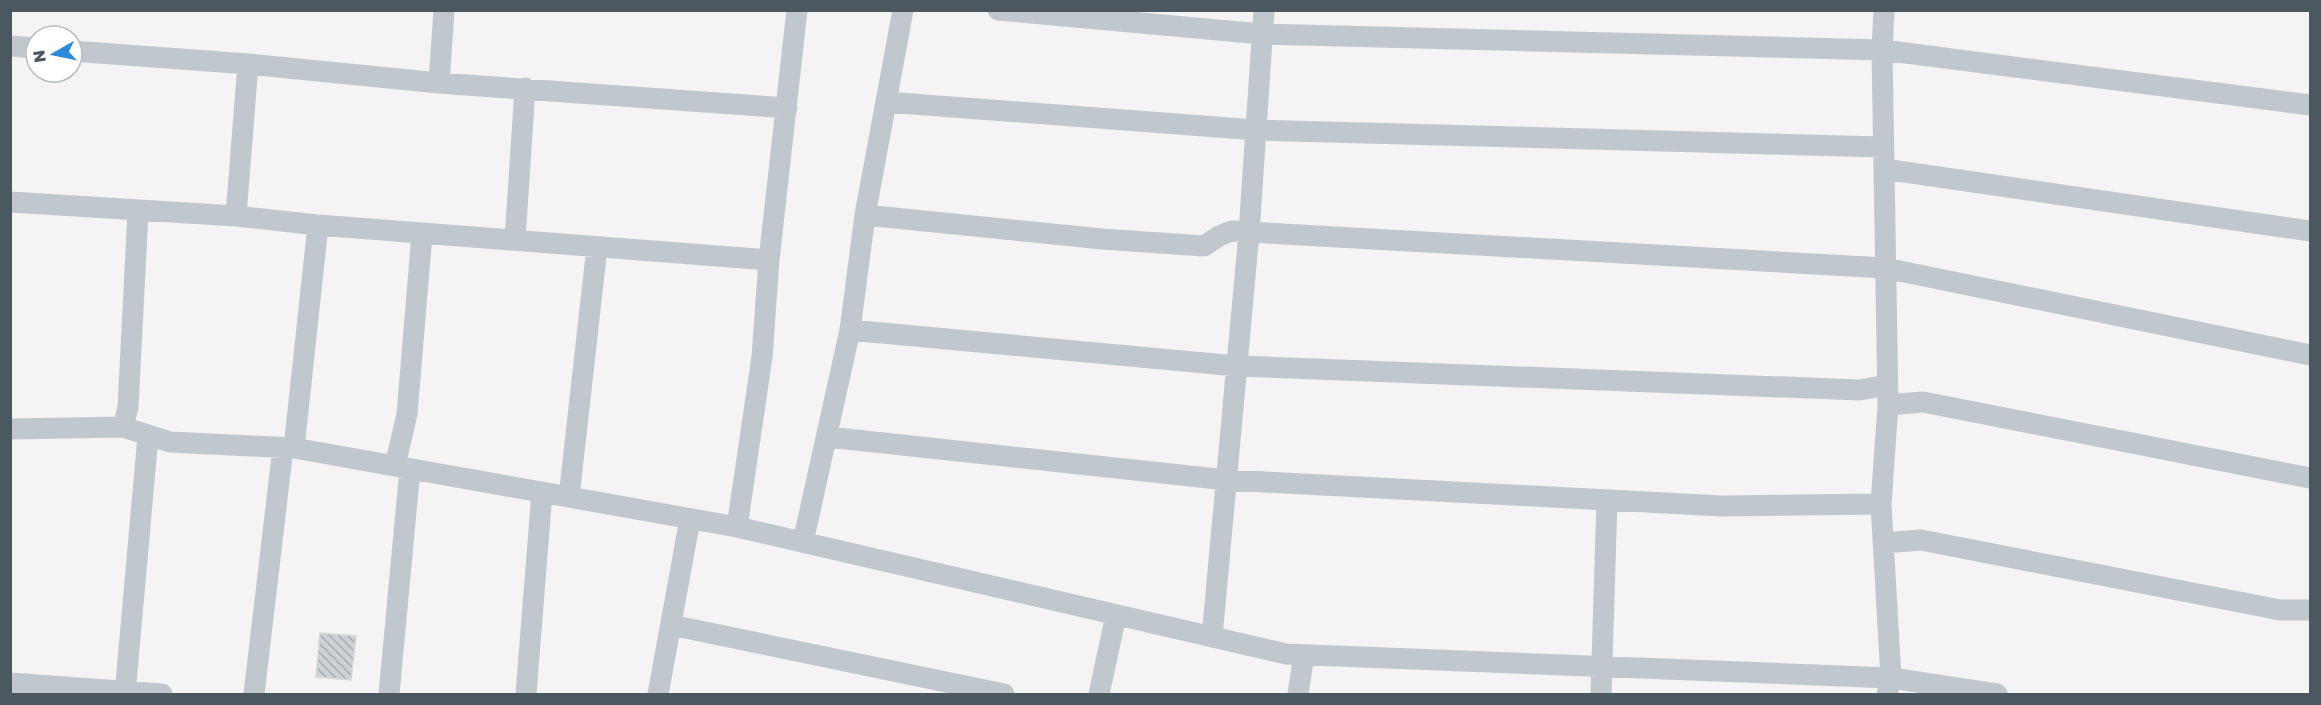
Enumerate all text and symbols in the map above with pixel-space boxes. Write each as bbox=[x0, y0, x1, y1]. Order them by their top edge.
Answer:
north arrow bbox=[24, 24, 84, 84]
text: N bbox=[28, 49, 50, 64]

